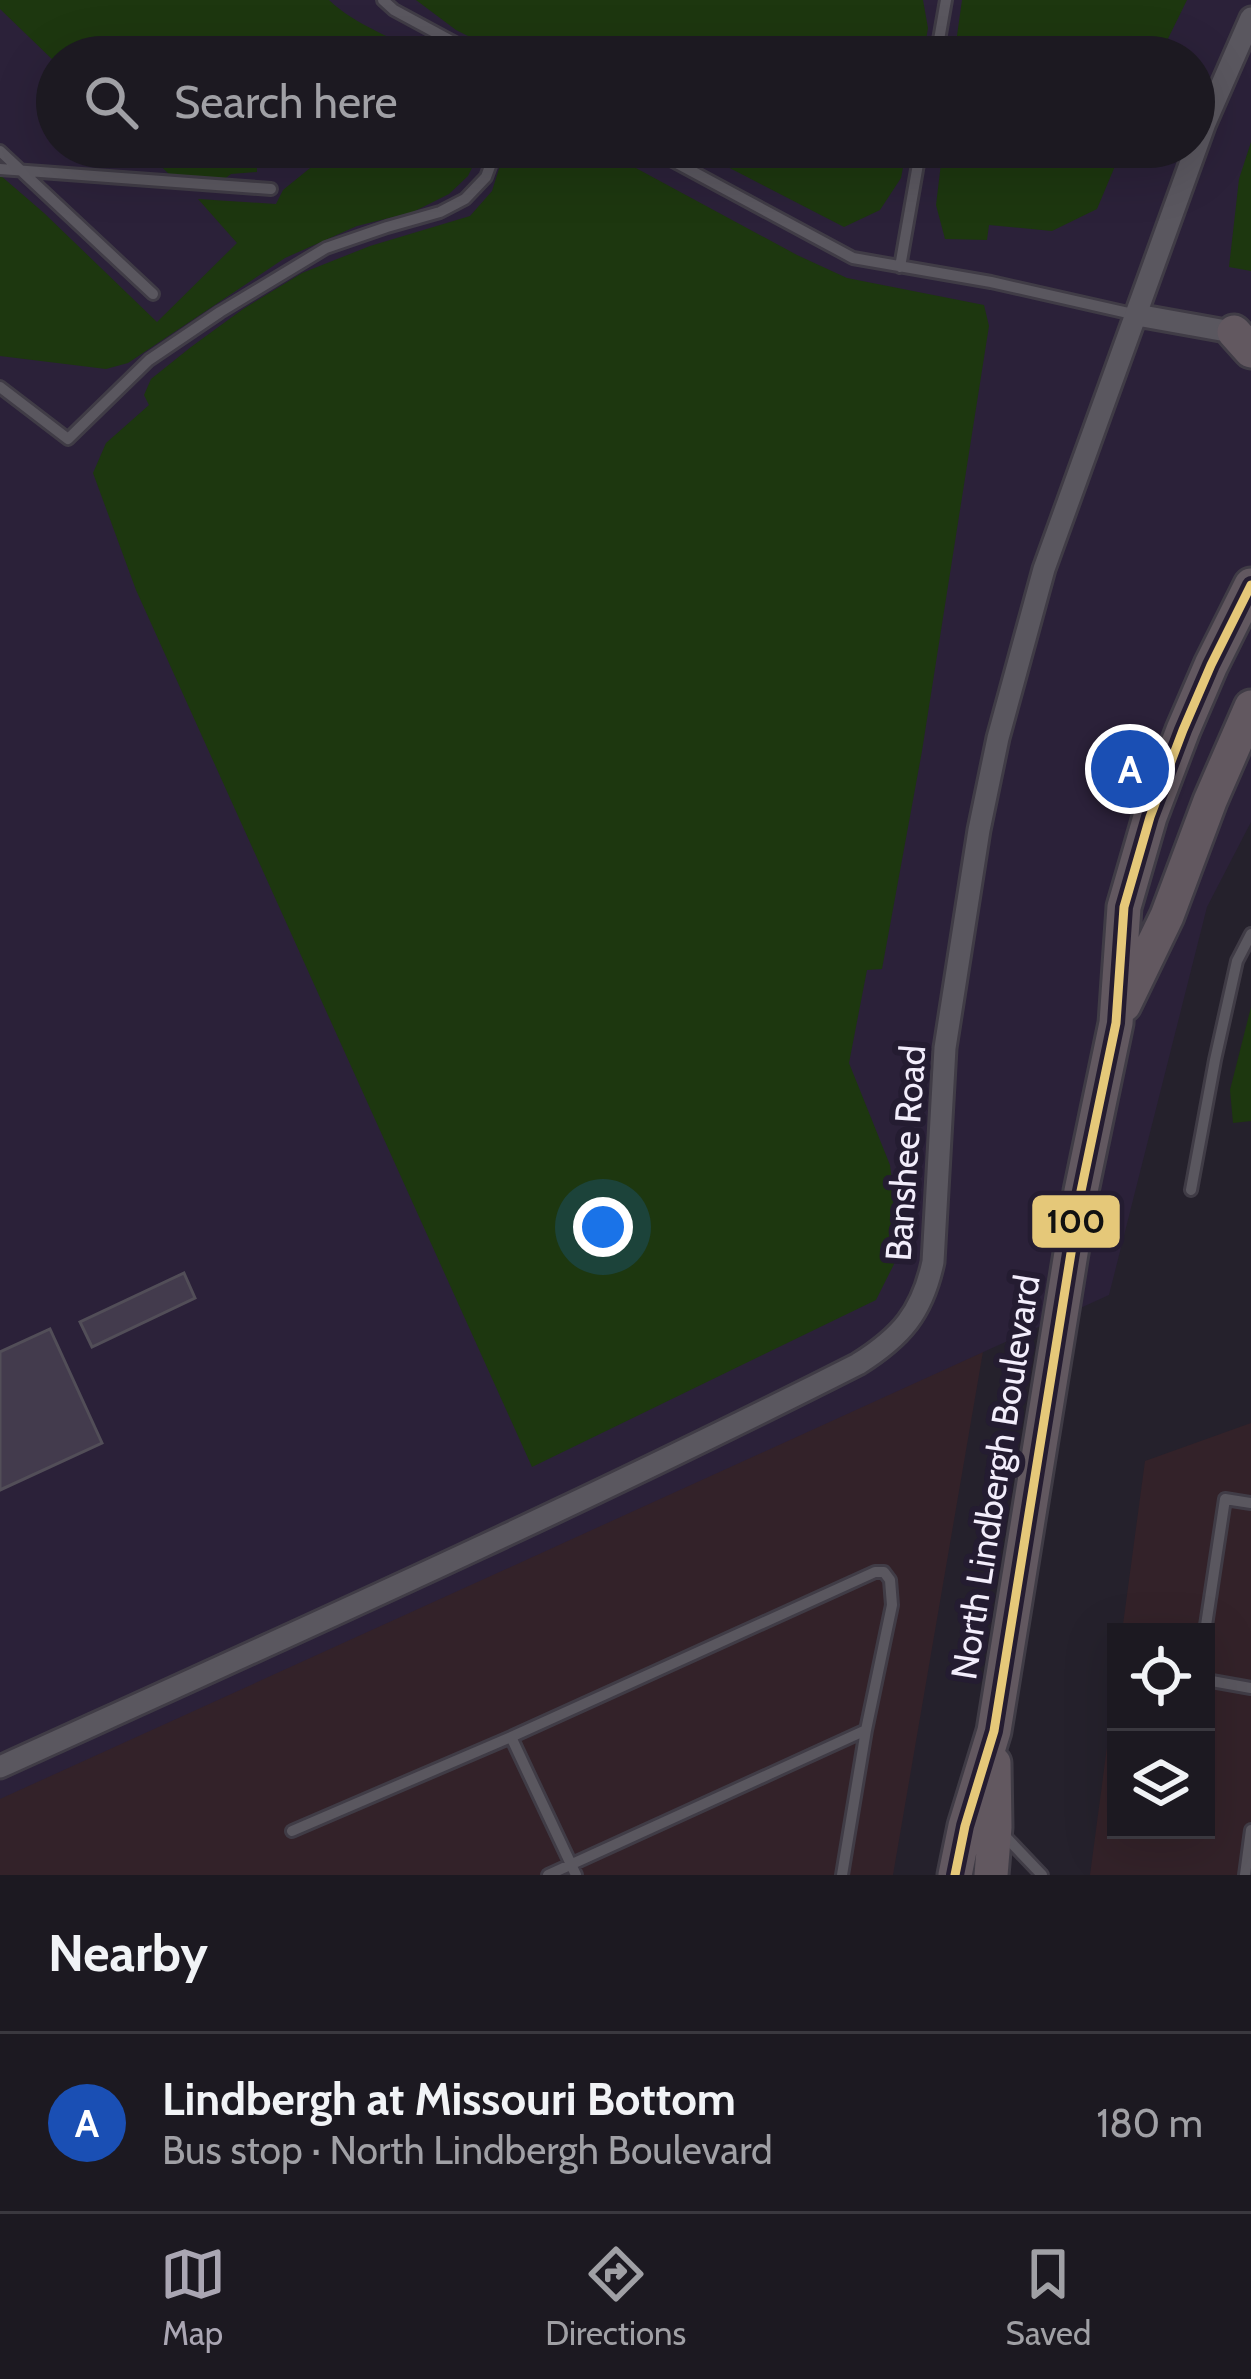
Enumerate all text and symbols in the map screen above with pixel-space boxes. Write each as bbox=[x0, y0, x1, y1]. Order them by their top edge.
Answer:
search box bbox=[36, 36, 1215, 168]
icon: search bbox=[78, 69, 144, 135]
text: Search here bbox=[174, 75, 398, 129]
pin: A bbox=[1091, 724, 1169, 814]
street label: Banshee Road bbox=[876, 1044, 934, 1262]
line badge: 100 bbox=[1030, 1193, 1122, 1250]
your location bbox=[573, 1197, 633, 1257]
text: 100 bbox=[1047, 1201, 1105, 1241]
street label: North Lindbergh Boulevard bbox=[941, 1272, 1049, 1682]
map controls bbox=[1107, 1623, 1215, 1839]
button: locate bbox=[1107, 1623, 1215, 1731]
button: layers bbox=[1107, 1731, 1215, 1839]
text: Nearby bbox=[48, 1922, 208, 1984]
text: Lindbergh at Missouri Bottom bbox=[162, 2072, 736, 2126]
text: A bbox=[75, 2099, 99, 2147]
text: 180 m bbox=[1096, 2099, 1203, 2147]
text: Bus stop · North Lindbergh Boulevard bbox=[162, 2126, 773, 2174]
tab: Map bbox=[160, 2241, 226, 2353]
tab: Directions bbox=[545, 2241, 686, 2353]
tab: Saved bbox=[1006, 2241, 1091, 2353]

